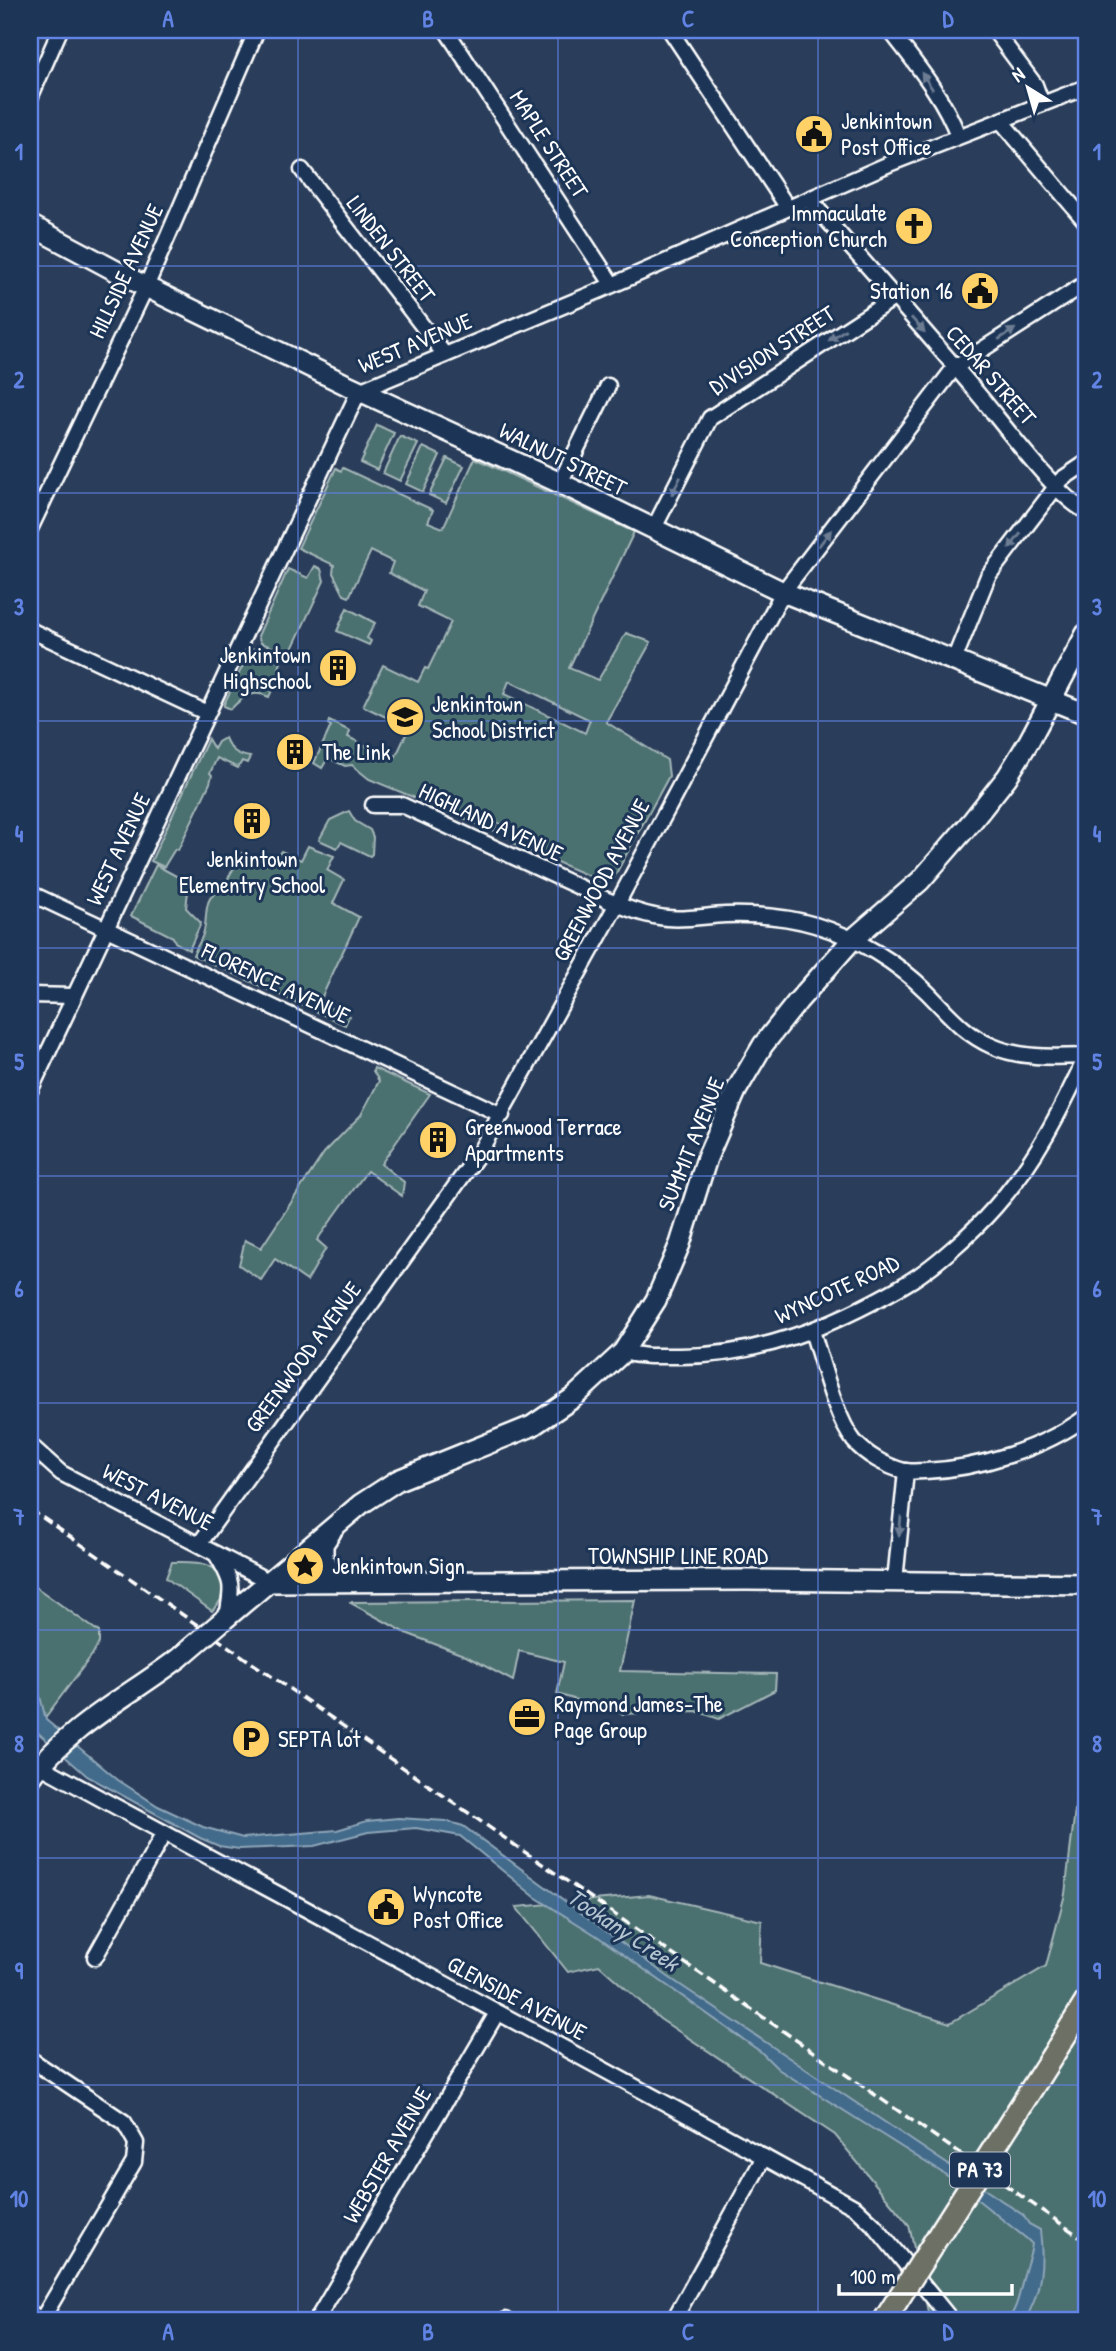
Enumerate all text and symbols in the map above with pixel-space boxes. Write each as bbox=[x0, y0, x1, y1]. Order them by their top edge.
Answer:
text: A bbox=[162, 3, 174, 34]
text: B bbox=[422, 3, 434, 34]
text: C bbox=[682, 3, 694, 34]
text: D bbox=[943, 3, 955, 34]
north arrow bbox=[993, 52, 1064, 122]
text: N bbox=[1006, 61, 1030, 88]
one-way arrow bbox=[920, 72, 934, 90]
street label: MAPLE STREET bbox=[503, 84, 596, 204]
place label: Jenkintown Post Office bbox=[841, 105, 932, 162]
public building icon: Jenkintown Post Office bbox=[793, 113, 835, 155]
text: 1 bbox=[15, 136, 23, 167]
text: 1 bbox=[1093, 136, 1101, 167]
street label: LINDEN STREET bbox=[340, 189, 443, 309]
place label: Immaculate Conception Church bbox=[730, 197, 887, 254]
street label: HILLSIDE AVENUE bbox=[81, 199, 170, 343]
church icon: Immaculate Conception Church bbox=[893, 205, 935, 247]
public building icon: Station 16 bbox=[959, 270, 1001, 312]
place label: Station 16 bbox=[870, 275, 953, 306]
street label: DIVISION STREET bbox=[703, 297, 841, 402]
street label: WEST AVENUE bbox=[353, 305, 476, 380]
one-way arrow bbox=[910, 316, 926, 334]
street label: CEDAR STREET bbox=[939, 318, 1044, 432]
one-way arrow bbox=[827, 328, 846, 341]
one-way arrow bbox=[998, 328, 1017, 341]
text: 2 bbox=[14, 364, 25, 395]
text: 2 bbox=[1092, 364, 1103, 395]
street label: WALNUT STREET bbox=[495, 414, 632, 503]
one-way arrow bbox=[670, 476, 681, 496]
one-way arrow bbox=[817, 529, 832, 547]
one-way arrow bbox=[1008, 532, 1022, 550]
text: 3 bbox=[14, 591, 24, 622]
text: 3 bbox=[1092, 591, 1102, 622]
place label: Jenkintown Highschool bbox=[220, 639, 312, 696]
building icon: Jenkintown Highschool bbox=[317, 647, 359, 689]
place label: Jenkintown School District bbox=[432, 688, 556, 745]
school or university icon: Jenkintown School District bbox=[384, 696, 426, 738]
building icon: The Link bbox=[274, 731, 316, 773]
place label: The Link bbox=[322, 736, 391, 767]
street label: HIGHLAND AVENUE bbox=[414, 775, 568, 868]
street label: WEST AVENUE bbox=[78, 788, 157, 910]
street label: GREENWOOD AVENUE bbox=[545, 793, 656, 966]
building icon: Jenkintown Elementry School bbox=[231, 800, 273, 842]
text: 4 bbox=[15, 818, 24, 849]
text: 4 bbox=[1093, 818, 1102, 849]
place label: Jenkintown Elementry School bbox=[179, 843, 326, 900]
street label: FLORENCE AVENUE bbox=[196, 934, 355, 1030]
text: 5 bbox=[14, 1046, 24, 1077]
text: 5 bbox=[1092, 1046, 1102, 1077]
street label: SUMMIT AVENUE bbox=[650, 1072, 731, 1215]
place label: Greenwood Terrace Apartments bbox=[465, 1111, 622, 1168]
building icon: Greenwood Terrace Apartments bbox=[417, 1119, 459, 1161]
street label: WYNCOTE ROAD bbox=[770, 1246, 904, 1331]
text: 6 bbox=[14, 1273, 24, 1304]
text: 6 bbox=[1092, 1273, 1102, 1304]
street label: GREENWOOD AVENUE bbox=[237, 1275, 368, 1438]
street label: WEST AVENUE bbox=[98, 1455, 219, 1538]
text: 7 bbox=[12, 1501, 25, 1532]
text: 7 bbox=[1090, 1501, 1103, 1532]
one-way arrow bbox=[895, 1515, 906, 1537]
street label: TOWNSHIP LINE ROAD bbox=[588, 1540, 768, 1571]
place icon: Jenkintown Sign bbox=[284, 1545, 326, 1587]
place label: Jenkintown Sign bbox=[332, 1550, 465, 1581]
place label: Raymond James-The Page Group bbox=[554, 1688, 723, 1745]
office icon: Raymond James-The Page Group bbox=[506, 1696, 548, 1738]
parking icon: SEPTA lot bbox=[230, 1718, 272, 1760]
place label: SEPTA lot bbox=[278, 1723, 361, 1754]
text: 8 bbox=[14, 1728, 24, 1759]
text: 8 bbox=[1092, 1728, 1102, 1759]
place label: Wyncote Post Office bbox=[413, 1878, 503, 1935]
water label: Tookany Creek bbox=[561, 1880, 687, 1980]
public building icon: Wyncote Post Office bbox=[365, 1886, 407, 1928]
street label: GLENSIDE AVENUE bbox=[442, 1948, 592, 2047]
text: 9 bbox=[15, 1955, 24, 1986]
text: 9 bbox=[1093, 1955, 1102, 1986]
street label: WEBSTER AVENUE bbox=[335, 2081, 438, 2229]
road number: PA 73 bbox=[950, 2152, 1010, 2188]
text: 10 bbox=[10, 2183, 28, 2214]
text: 10 bbox=[1088, 2183, 1106, 2214]
scale bar bbox=[839, 2253, 1013, 2297]
text: 100 m bbox=[850, 2262, 896, 2291]
text: A bbox=[162, 2316, 174, 2347]
text: B bbox=[422, 2316, 434, 2347]
text: C bbox=[682, 2316, 694, 2347]
text: D bbox=[943, 2316, 955, 2347]

